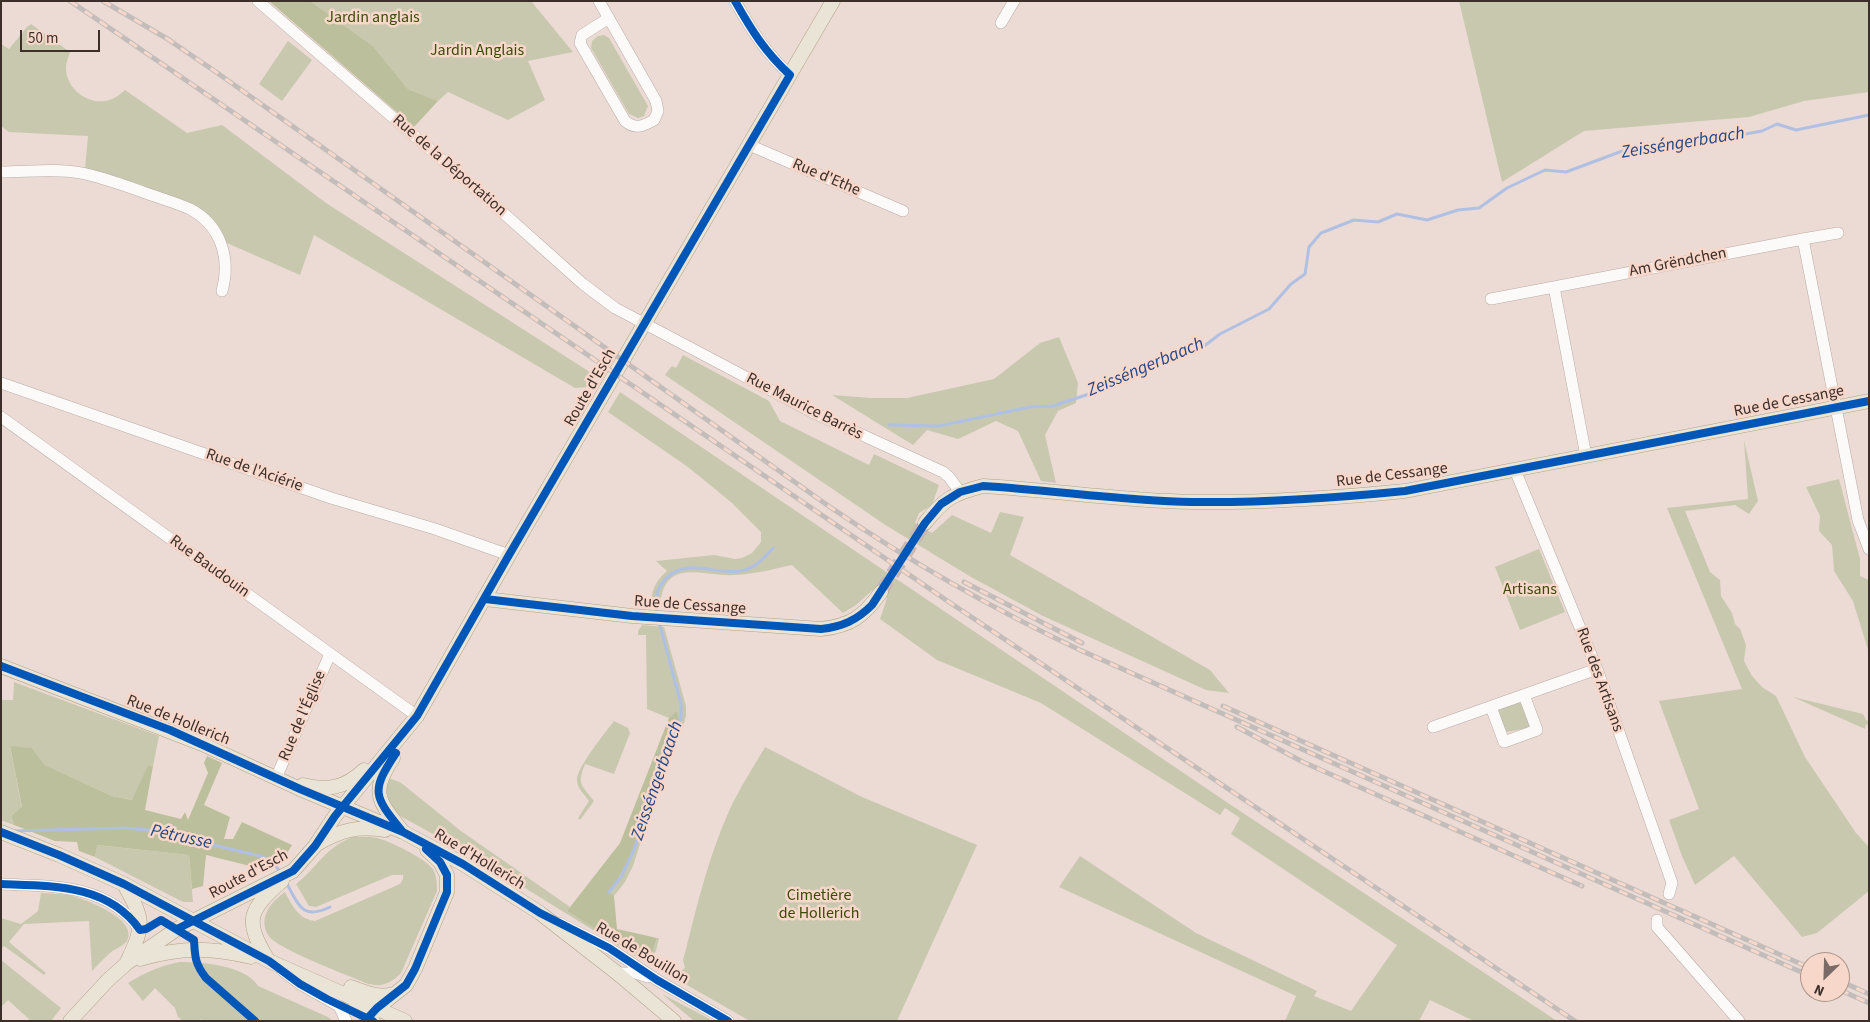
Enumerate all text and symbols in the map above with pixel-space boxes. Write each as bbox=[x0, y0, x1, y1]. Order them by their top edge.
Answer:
park label: Jardin anglais bbox=[326, 8, 420, 28]
scale bar bbox=[22, 20, 102, 52]
text: 50 m bbox=[28, 28, 58, 49]
park label: Jardin Anglais bbox=[430, 41, 524, 61]
street label: Rue de la Déportation bbox=[388, 111, 510, 221]
water label: Zeisséngerbaach bbox=[1620, 124, 1746, 164]
street label: Rue d'Ethe bbox=[789, 155, 863, 201]
street label: Am Grëndchen bbox=[1628, 244, 1728, 282]
water label: Zeisséngerbaach bbox=[1084, 334, 1208, 402]
street label: Route d'Esch bbox=[561, 346, 621, 430]
street label: Rue Maurice Barrès bbox=[743, 369, 865, 445]
street label: Rue de Cessange bbox=[1732, 382, 1846, 422]
street label: Rue de l'Aciérie bbox=[203, 445, 305, 497]
street label: Rue de Cessange bbox=[1335, 460, 1449, 492]
street label: Rue Baudouin bbox=[165, 532, 253, 602]
park label: Artisans bbox=[1503, 580, 1557, 600]
street label: Rue de Cessange bbox=[633, 593, 747, 619]
street label: Rue des Artisans bbox=[1571, 625, 1627, 735]
street label: Rue de l'Église bbox=[275, 668, 331, 764]
street label: Rue de Hollerich bbox=[124, 692, 232, 750]
water label: Zeisséngerbaach bbox=[627, 719, 689, 843]
water label: Pétrusse bbox=[148, 821, 214, 855]
street label: Rue d'Hollerich bbox=[430, 825, 528, 895]
street label: Route d'Esch bbox=[206, 846, 292, 904]
park label: Cimetière de Hollerich bbox=[779, 886, 859, 924]
street label: Rue de Bouillon bbox=[592, 919, 692, 989]
north arrow bbox=[1800, 952, 1850, 1002]
text: N bbox=[1811, 979, 1828, 1001]

